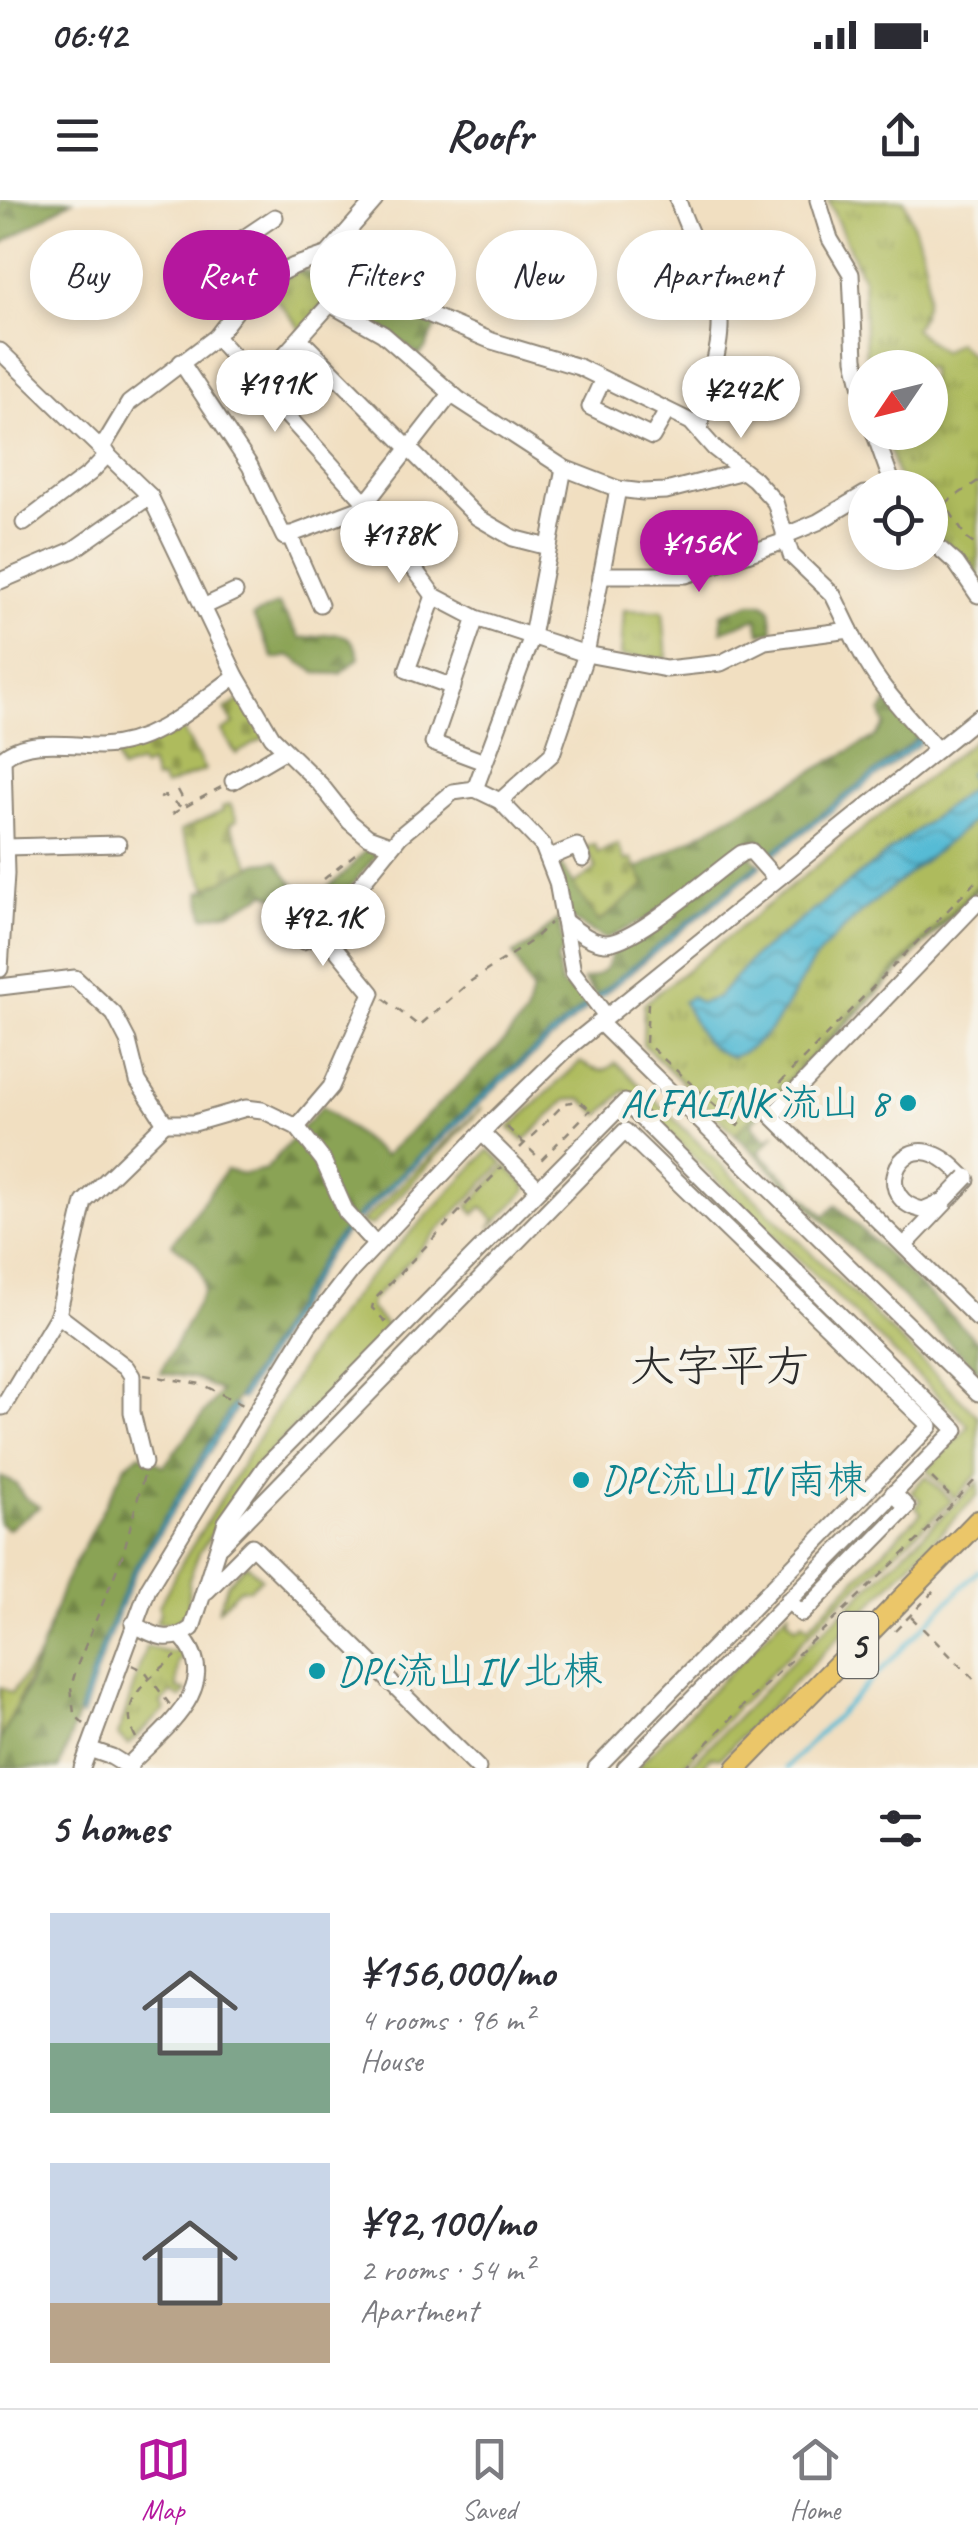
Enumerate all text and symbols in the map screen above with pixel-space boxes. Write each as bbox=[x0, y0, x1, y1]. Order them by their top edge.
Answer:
text: 06:42 bbox=[50, 12, 127, 59]
text: Roofr bbox=[446, 107, 532, 164]
icon: menu bbox=[50, 108, 105, 163]
icon: share bbox=[873, 108, 928, 163]
chip: Buy bbox=[30, 230, 143, 320]
chip: Rent bbox=[163, 230, 290, 320]
chip: Filters bbox=[310, 230, 456, 320]
chip: New bbox=[476, 230, 597, 320]
chip: Apartment bbox=[617, 230, 816, 320]
pin: ¥191K bbox=[205, 350, 345, 435]
north arrow bbox=[848, 350, 948, 450]
map controls bbox=[848, 350, 948, 570]
pin: ¥242K bbox=[671, 356, 811, 441]
text: ¥191K bbox=[238, 362, 312, 403]
text: ¥242K bbox=[704, 368, 778, 409]
button: locate bbox=[848, 470, 948, 570]
pin: ¥178K bbox=[329, 501, 469, 586]
pin: ¥156K bbox=[629, 510, 769, 595]
text: ¥178K bbox=[362, 513, 436, 554]
text: ¥156K bbox=[662, 522, 736, 563]
pin: ¥92.1K bbox=[242, 884, 404, 969]
text: ¥92.1K bbox=[283, 896, 363, 937]
place label: ALFALINK 流山 8 bbox=[620, 1078, 892, 1128]
marker: ALFALINK 流山 8 bbox=[897, 1092, 919, 1114]
district label: 大字平方 bbox=[630, 1338, 810, 1395]
place label: DPL流山IV 南棟 bbox=[601, 1455, 867, 1505]
marker: DPL流山IV 南棟 bbox=[570, 1469, 592, 1491]
road number: 5 bbox=[838, 1612, 878, 1678]
place label: DPL流山IV 北棟 bbox=[337, 1646, 603, 1696]
marker: DPL流山IV 北棟 bbox=[306, 1660, 328, 1682]
icon: filters bbox=[873, 1801, 928, 1856]
text: 5 homes bbox=[50, 1802, 168, 1855]
text: ¥156,000/mo bbox=[360, 1946, 555, 1999]
icon: home bbox=[130, 1953, 250, 2073]
text: 4 rooms · 96 m² bbox=[360, 1999, 533, 2040]
text: House bbox=[360, 2040, 422, 2081]
text: ¥92,100/mo bbox=[360, 2196, 535, 2249]
icon: home bbox=[130, 2203, 250, 2323]
text: 2 rooms · 54 m² bbox=[360, 2249, 533, 2290]
text: Apartment bbox=[360, 2290, 478, 2331]
tab: Map bbox=[136, 2432, 191, 2527]
tab: Saved bbox=[462, 2432, 517, 2527]
tab: Home bbox=[788, 2432, 843, 2527]

